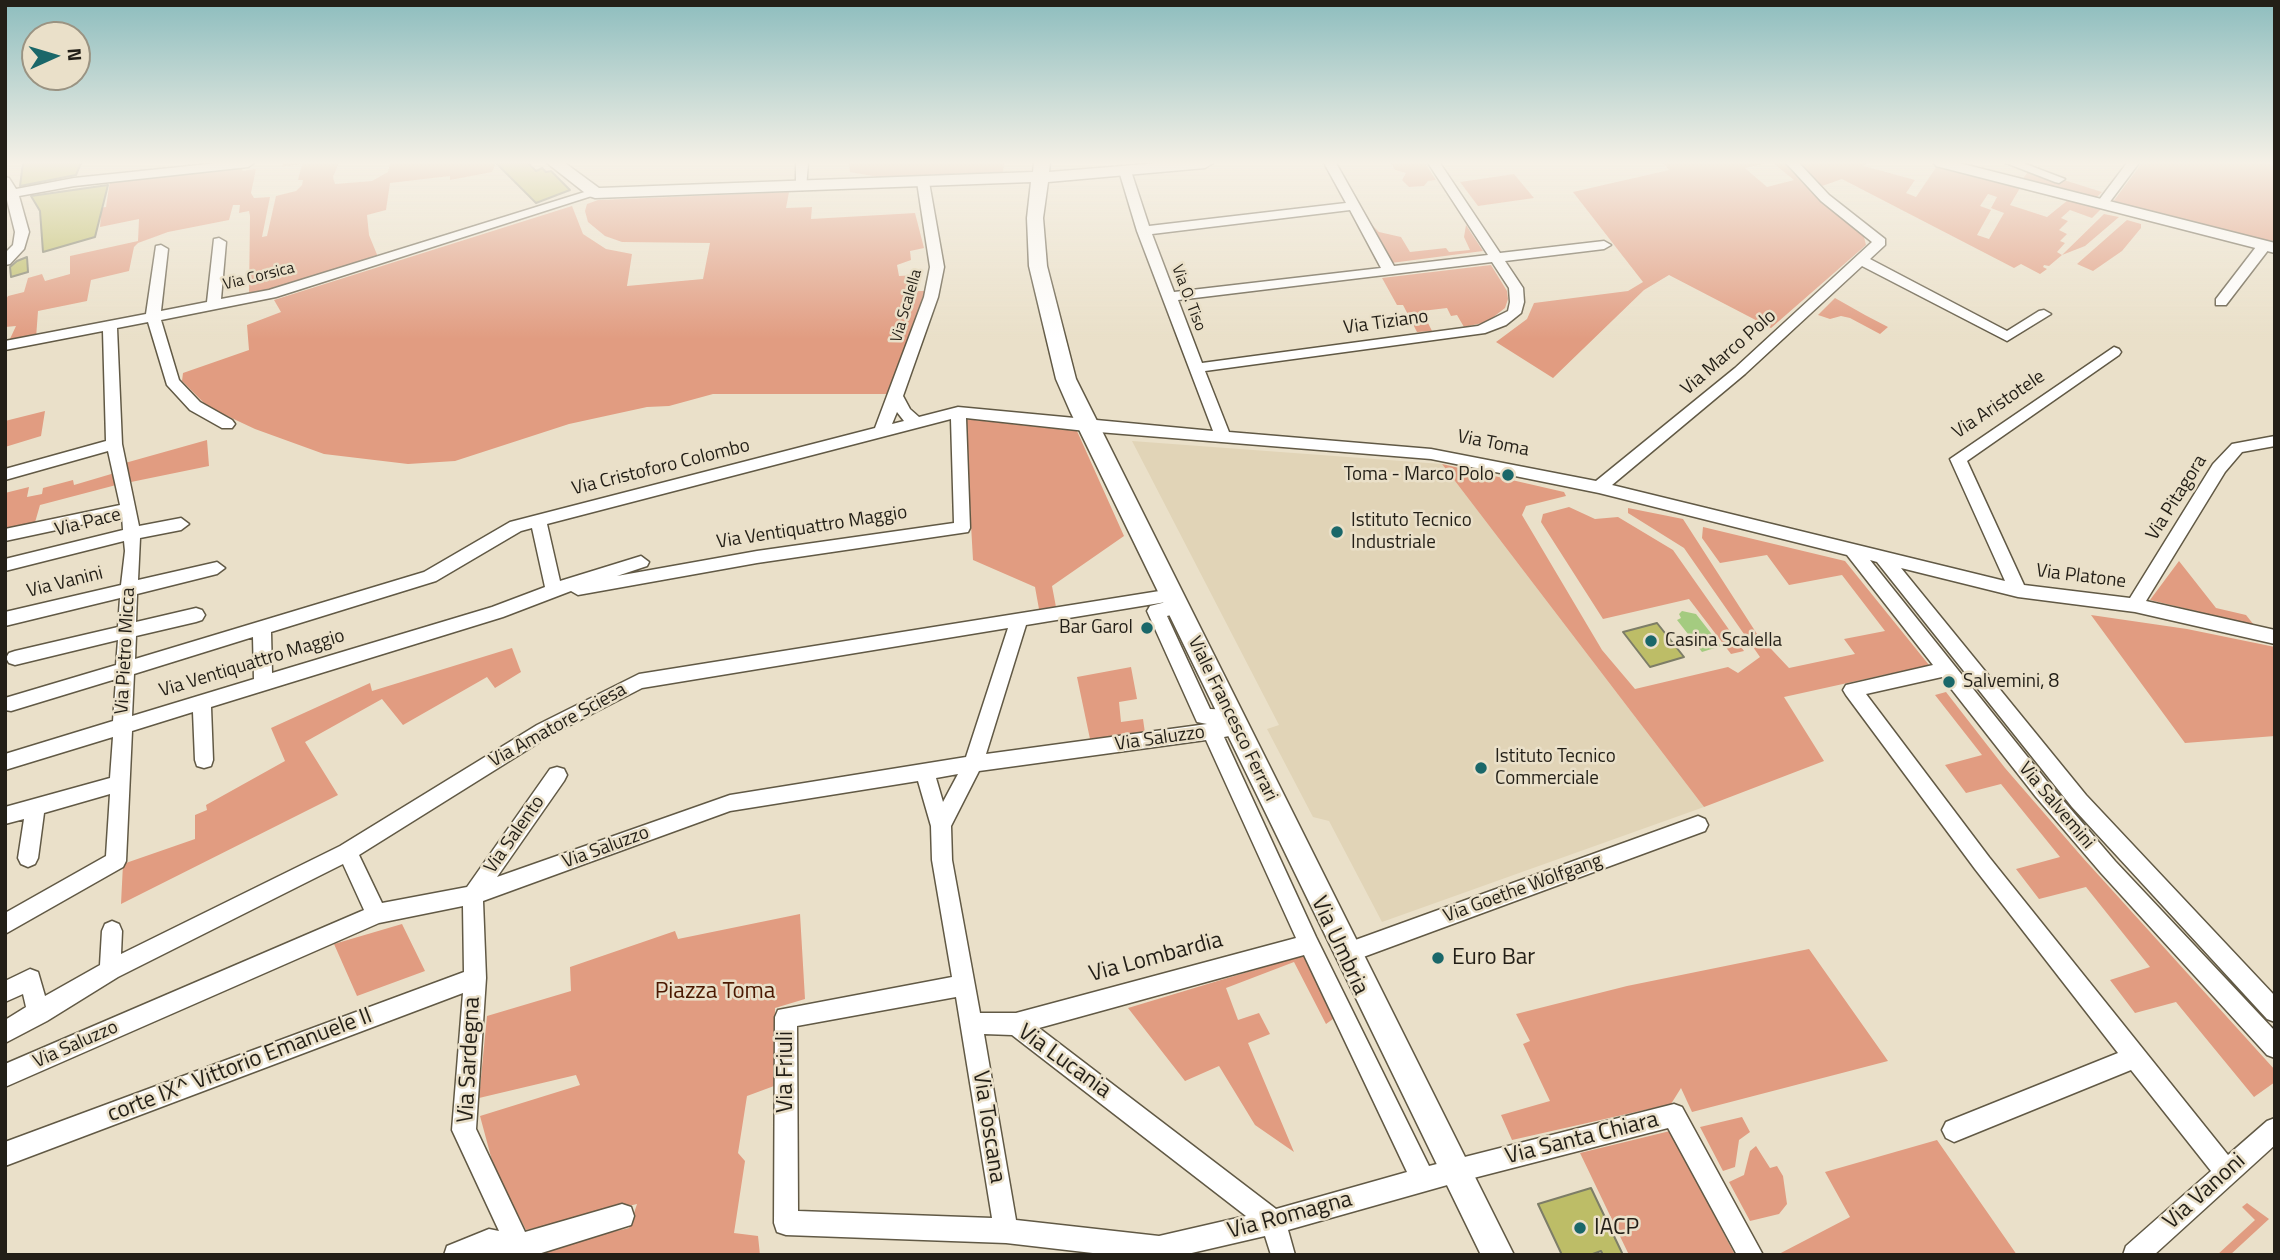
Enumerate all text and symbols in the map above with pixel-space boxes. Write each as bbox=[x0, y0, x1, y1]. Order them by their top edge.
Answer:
north arrow bbox=[21, 21, 91, 91]
text: N bbox=[61, 47, 90, 62]
street label: Via Corsica bbox=[221, 259, 297, 295]
street label: Via O. Tiso bbox=[1167, 262, 1209, 334]
street label: Via Scalella bbox=[887, 267, 927, 345]
street label: Via Marco Polo bbox=[1677, 305, 1781, 401]
street label: Via Tiziano bbox=[1342, 306, 1430, 340]
street label: Via Aristotele bbox=[1948, 366, 2050, 444]
street label: Via Toma bbox=[1455, 426, 1531, 462]
street label: Via Cristoforo Colombo bbox=[570, 435, 752, 501]
street label: Via Pitagora bbox=[2142, 451, 2212, 545]
place label: Toma - Marco Polo bbox=[1344, 464, 1494, 486]
marker: Toma - Marco Polo bbox=[1500, 467, 1516, 483]
street label: Via Ventiquattro Maggio bbox=[715, 502, 909, 554]
street label: Via Pace bbox=[53, 504, 123, 542]
place label: Istituto Tecnico Industriale bbox=[1351, 510, 1472, 554]
marker: Istituto Tecnico Industriale bbox=[1329, 524, 1345, 540]
street label: Via Platone bbox=[2035, 560, 2127, 594]
street label: Via Vanini bbox=[25, 563, 105, 603]
street label: Via Pietro Micca bbox=[111, 587, 141, 715]
place label: Bar Garol bbox=[1059, 617, 1133, 639]
marker: Bar Garol bbox=[1139, 620, 1155, 636]
street label: Via Ventiquattro Maggio bbox=[157, 625, 347, 703]
place label: Casina Scalella bbox=[1665, 630, 1782, 652]
street label: Viale Francesco Ferrari bbox=[1182, 633, 1282, 805]
marker: Casina Scalella bbox=[1643, 633, 1659, 649]
place label: Salvemini, 8 bbox=[1963, 671, 2059, 693]
marker: Salvemini, 8 bbox=[1941, 674, 1957, 690]
street label: Via Amatore Sciesa bbox=[485, 679, 631, 773]
street label: Via Saluzzo bbox=[1114, 721, 1206, 757]
place label: Istituto Tecnico Commerciale bbox=[1495, 746, 1616, 790]
street label: Via Salvemini bbox=[2013, 758, 2099, 854]
marker: Istituto Tecnico Commerciale bbox=[1473, 760, 1489, 776]
street label: Via Salento bbox=[480, 792, 550, 878]
street label: Via Saluzzo bbox=[560, 822, 652, 874]
street label: Via Goethe Wolfgang bbox=[1441, 850, 1605, 928]
street label: Via Umbria bbox=[1304, 892, 1374, 1000]
street label: Via Lombardia bbox=[1086, 927, 1226, 989]
place label: Euro Bar bbox=[1452, 944, 1535, 972]
marker: Euro Bar bbox=[1430, 950, 1446, 966]
park label: Piazza Toma bbox=[655, 978, 775, 1006]
street label: Via Sardegna bbox=[453, 996, 487, 1124]
street label: corte IX^ Vittorio Emanuele II bbox=[104, 1003, 376, 1129]
street label: Via Saluzzo bbox=[30, 1016, 122, 1074]
street label: Via Lucania bbox=[1012, 1019, 1116, 1105]
street label: Via Friuli bbox=[772, 1031, 800, 1113]
street label: Via Toscana bbox=[966, 1069, 1010, 1185]
street label: Via Santa Chiara bbox=[1503, 1107, 1661, 1171]
street label: Via Vanoni bbox=[2158, 1148, 2252, 1236]
street label: Via Romagna bbox=[1225, 1186, 1355, 1246]
place label: IACP bbox=[1594, 1214, 1639, 1242]
marker: IACP bbox=[1572, 1220, 1588, 1236]

